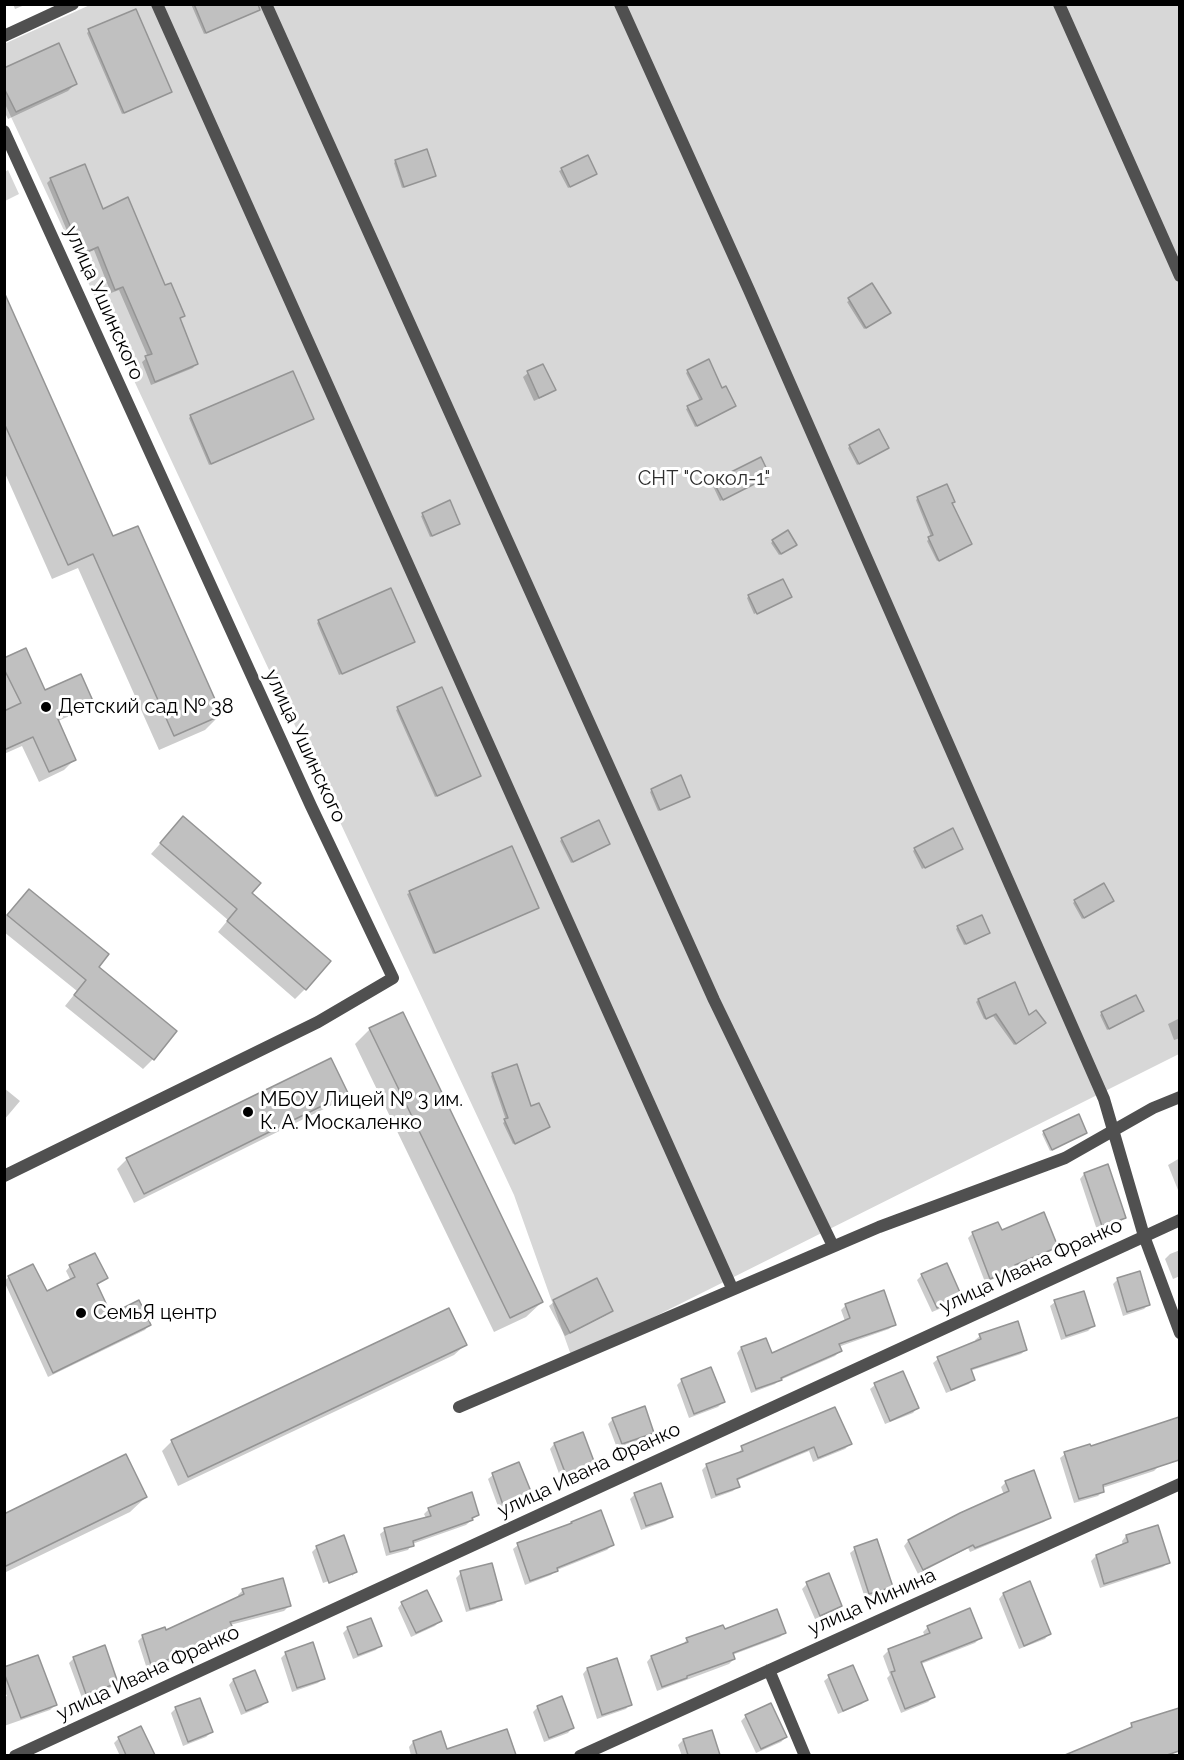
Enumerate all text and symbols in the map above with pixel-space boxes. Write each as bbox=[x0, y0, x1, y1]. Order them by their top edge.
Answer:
street label: улица Ушинского bbox=[59, 222, 149, 384]
park label: СНТ "Сокол-1" bbox=[638, 467, 770, 491]
street label: улица Ушинского bbox=[259, 666, 351, 826]
place label: Детский сад № 38 bbox=[58, 695, 234, 719]
marker: Детский сад № 38 bbox=[39, 700, 53, 714]
place label: МБОУ Лицей № 3 им. К. А. Москаленко bbox=[260, 1088, 463, 1135]
marker: МБОУ Лицей № 3 им. К. А. Москаленко bbox=[241, 1105, 255, 1119]
street label: улица Ивана Франко bbox=[936, 1213, 1126, 1319]
place label: СемьЯ центр bbox=[93, 1301, 217, 1325]
marker: СемьЯ центр bbox=[74, 1306, 88, 1320]
street label: улица Ивана Франко bbox=[494, 1417, 684, 1523]
street label: улица Минина bbox=[804, 1563, 940, 1641]
street label: улица Ивана Франко bbox=[53, 1620, 243, 1726]

